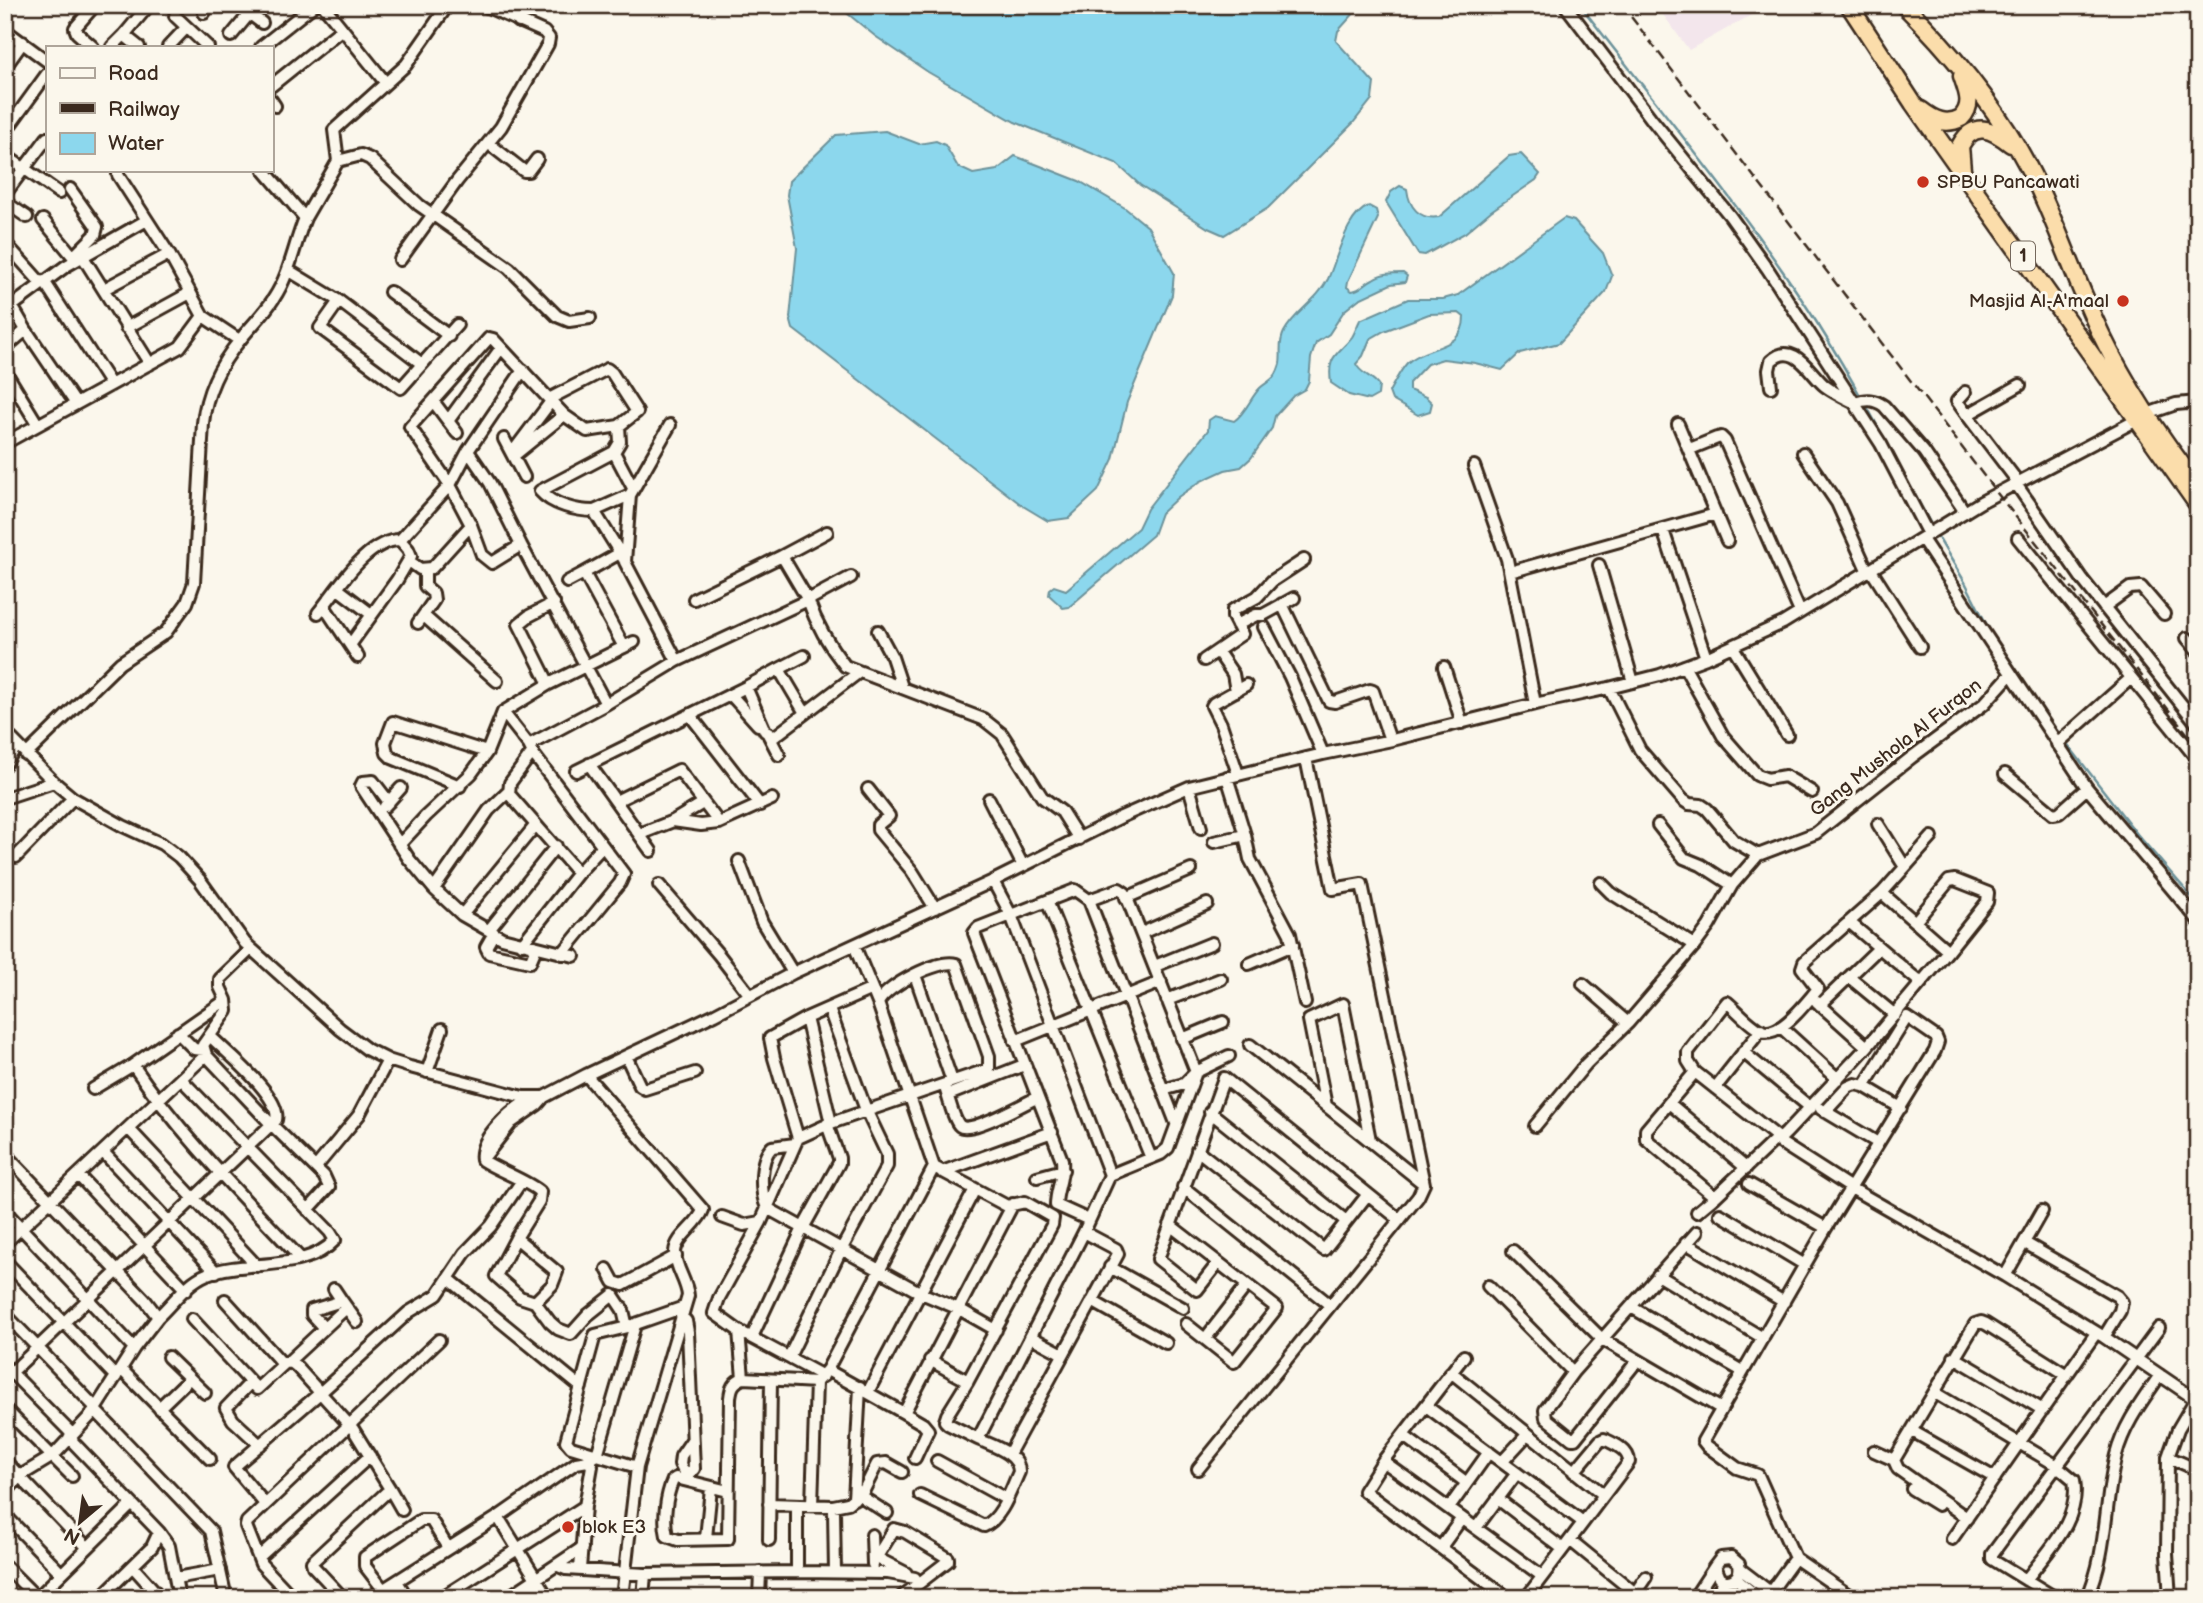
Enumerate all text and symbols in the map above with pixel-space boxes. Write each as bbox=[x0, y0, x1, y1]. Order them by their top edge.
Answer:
legend bbox=[46, 46, 273, 172]
text: Road bbox=[108, 61, 159, 86]
text: Railway bbox=[108, 97, 180, 122]
text: Water bbox=[108, 131, 164, 156]
place label: SPBU Pancawati bbox=[1937, 171, 2080, 194]
marker: SPBU Pancawati bbox=[1915, 174, 1931, 190]
road number: 1 bbox=[2011, 242, 2035, 270]
place label: Masjid Al-A'maal bbox=[1969, 290, 2109, 313]
marker: Masjid Al-A'maal bbox=[2115, 293, 2131, 309]
street label: Gang Mushola Al Furqon bbox=[1806, 674, 1986, 822]
north arrow bbox=[46, 1488, 116, 1558]
place label: blok E3 bbox=[582, 1516, 646, 1539]
marker: blok E3 bbox=[560, 1519, 576, 1535]
text: N bbox=[61, 1522, 84, 1549]

